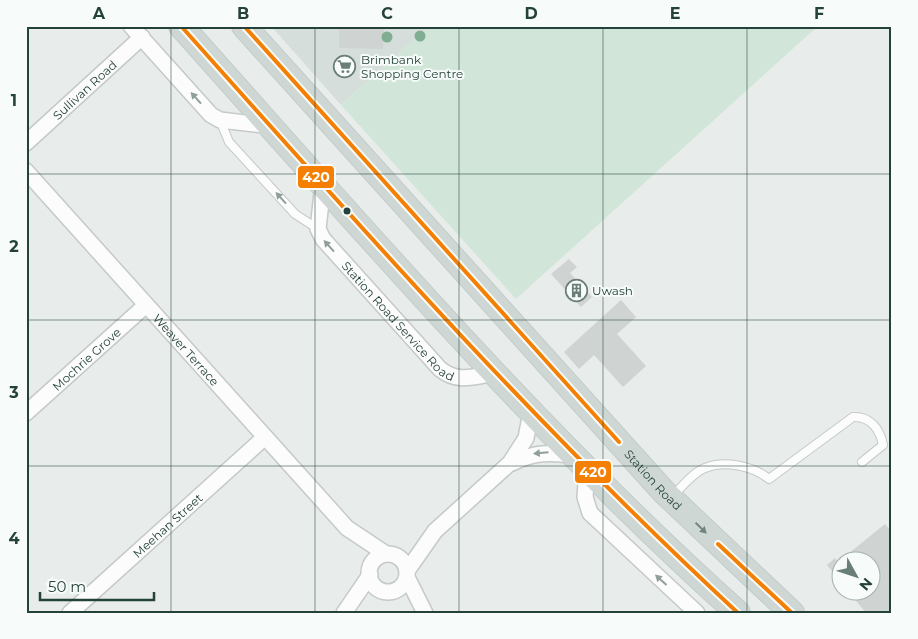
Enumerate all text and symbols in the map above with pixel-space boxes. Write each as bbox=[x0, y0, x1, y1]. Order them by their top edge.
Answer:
text: A bbox=[92, 4, 106, 23]
text: B bbox=[237, 4, 249, 23]
text: C bbox=[381, 4, 393, 23]
text: D bbox=[524, 4, 538, 23]
text: E bbox=[670, 4, 680, 23]
text: F bbox=[814, 4, 824, 23]
place label: Brimbank Shopping Centre bbox=[361, 52, 463, 81]
supermarket icon: Brimbank Shopping Centre bbox=[333, 54, 357, 78]
street label: Sullivan Road bbox=[49, 57, 119, 123]
text: 1 bbox=[11, 91, 17, 110]
one-way arrow bbox=[191, 92, 202, 105]
line badge: 420 bbox=[297, 165, 335, 189]
text: 420 bbox=[302, 168, 330, 186]
one-way arrow bbox=[275, 192, 286, 205]
unlabelled marker bbox=[342, 206, 352, 216]
text: 2 bbox=[9, 237, 19, 256]
one-way arrow bbox=[323, 240, 335, 252]
street label: Station Road Service Road bbox=[339, 258, 457, 384]
building icon: Uwash bbox=[564, 278, 588, 302]
place label: Uwash bbox=[592, 283, 633, 298]
street label: Weaver Terrace bbox=[150, 310, 223, 389]
street label: Mochrie Grove bbox=[49, 324, 124, 394]
text: 3 bbox=[8, 383, 19, 402]
street label: Station Road bbox=[622, 446, 685, 513]
one-way arrow bbox=[532, 449, 548, 457]
line badge: 420 bbox=[574, 460, 612, 484]
text: 420 bbox=[579, 463, 607, 481]
street label: Meehan Street bbox=[129, 490, 205, 561]
one-way arrow bbox=[695, 522, 707, 534]
text: 4 bbox=[8, 529, 20, 548]
north arrow bbox=[830, 552, 880, 602]
scale bar bbox=[40, 569, 154, 601]
one-way arrow bbox=[655, 574, 667, 586]
text: N bbox=[855, 574, 876, 594]
text: 50 m bbox=[48, 577, 86, 596]

